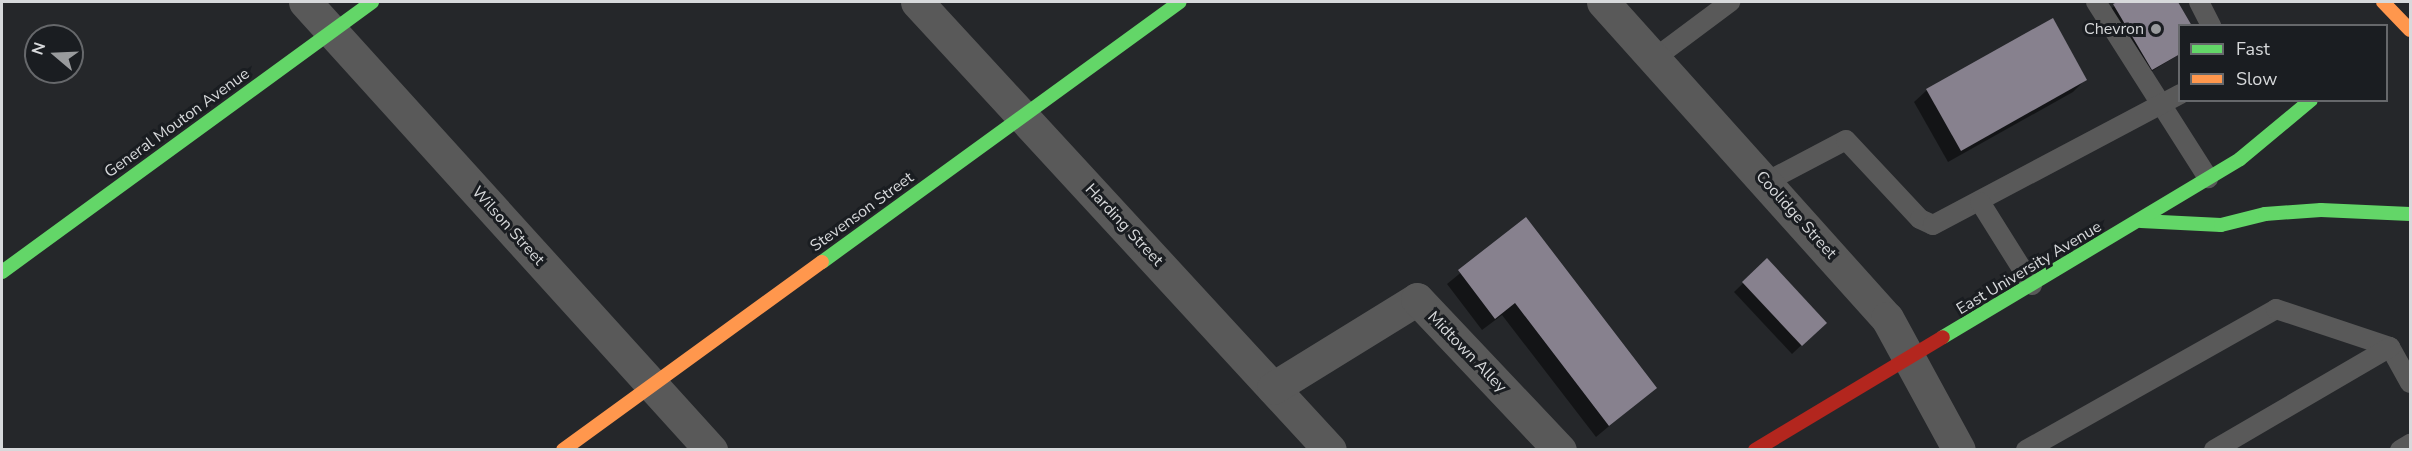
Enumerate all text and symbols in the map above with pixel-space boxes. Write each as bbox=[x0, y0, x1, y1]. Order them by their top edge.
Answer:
place label: Chevron bbox=[2084, 19, 2144, 39]
marker: Chevron bbox=[2149, 22, 2163, 36]
north arrow bbox=[24, 24, 84, 84]
legend bbox=[2178, 24, 2388, 102]
text: Fast bbox=[2236, 37, 2270, 61]
text: N bbox=[27, 40, 51, 58]
street label: General Mouton Avenue bbox=[101, 64, 253, 182]
text: Slow bbox=[2236, 67, 2277, 91]
street label: Coolidge Street bbox=[1752, 167, 1840, 263]
street label: Stevenson Street bbox=[807, 168, 917, 256]
street label: Harding Street bbox=[1081, 180, 1167, 270]
street label: Wilson Street bbox=[468, 183, 548, 269]
street label: East University Avenue bbox=[1953, 217, 2105, 319]
street label: Midtown Alley bbox=[1423, 307, 1511, 397]

